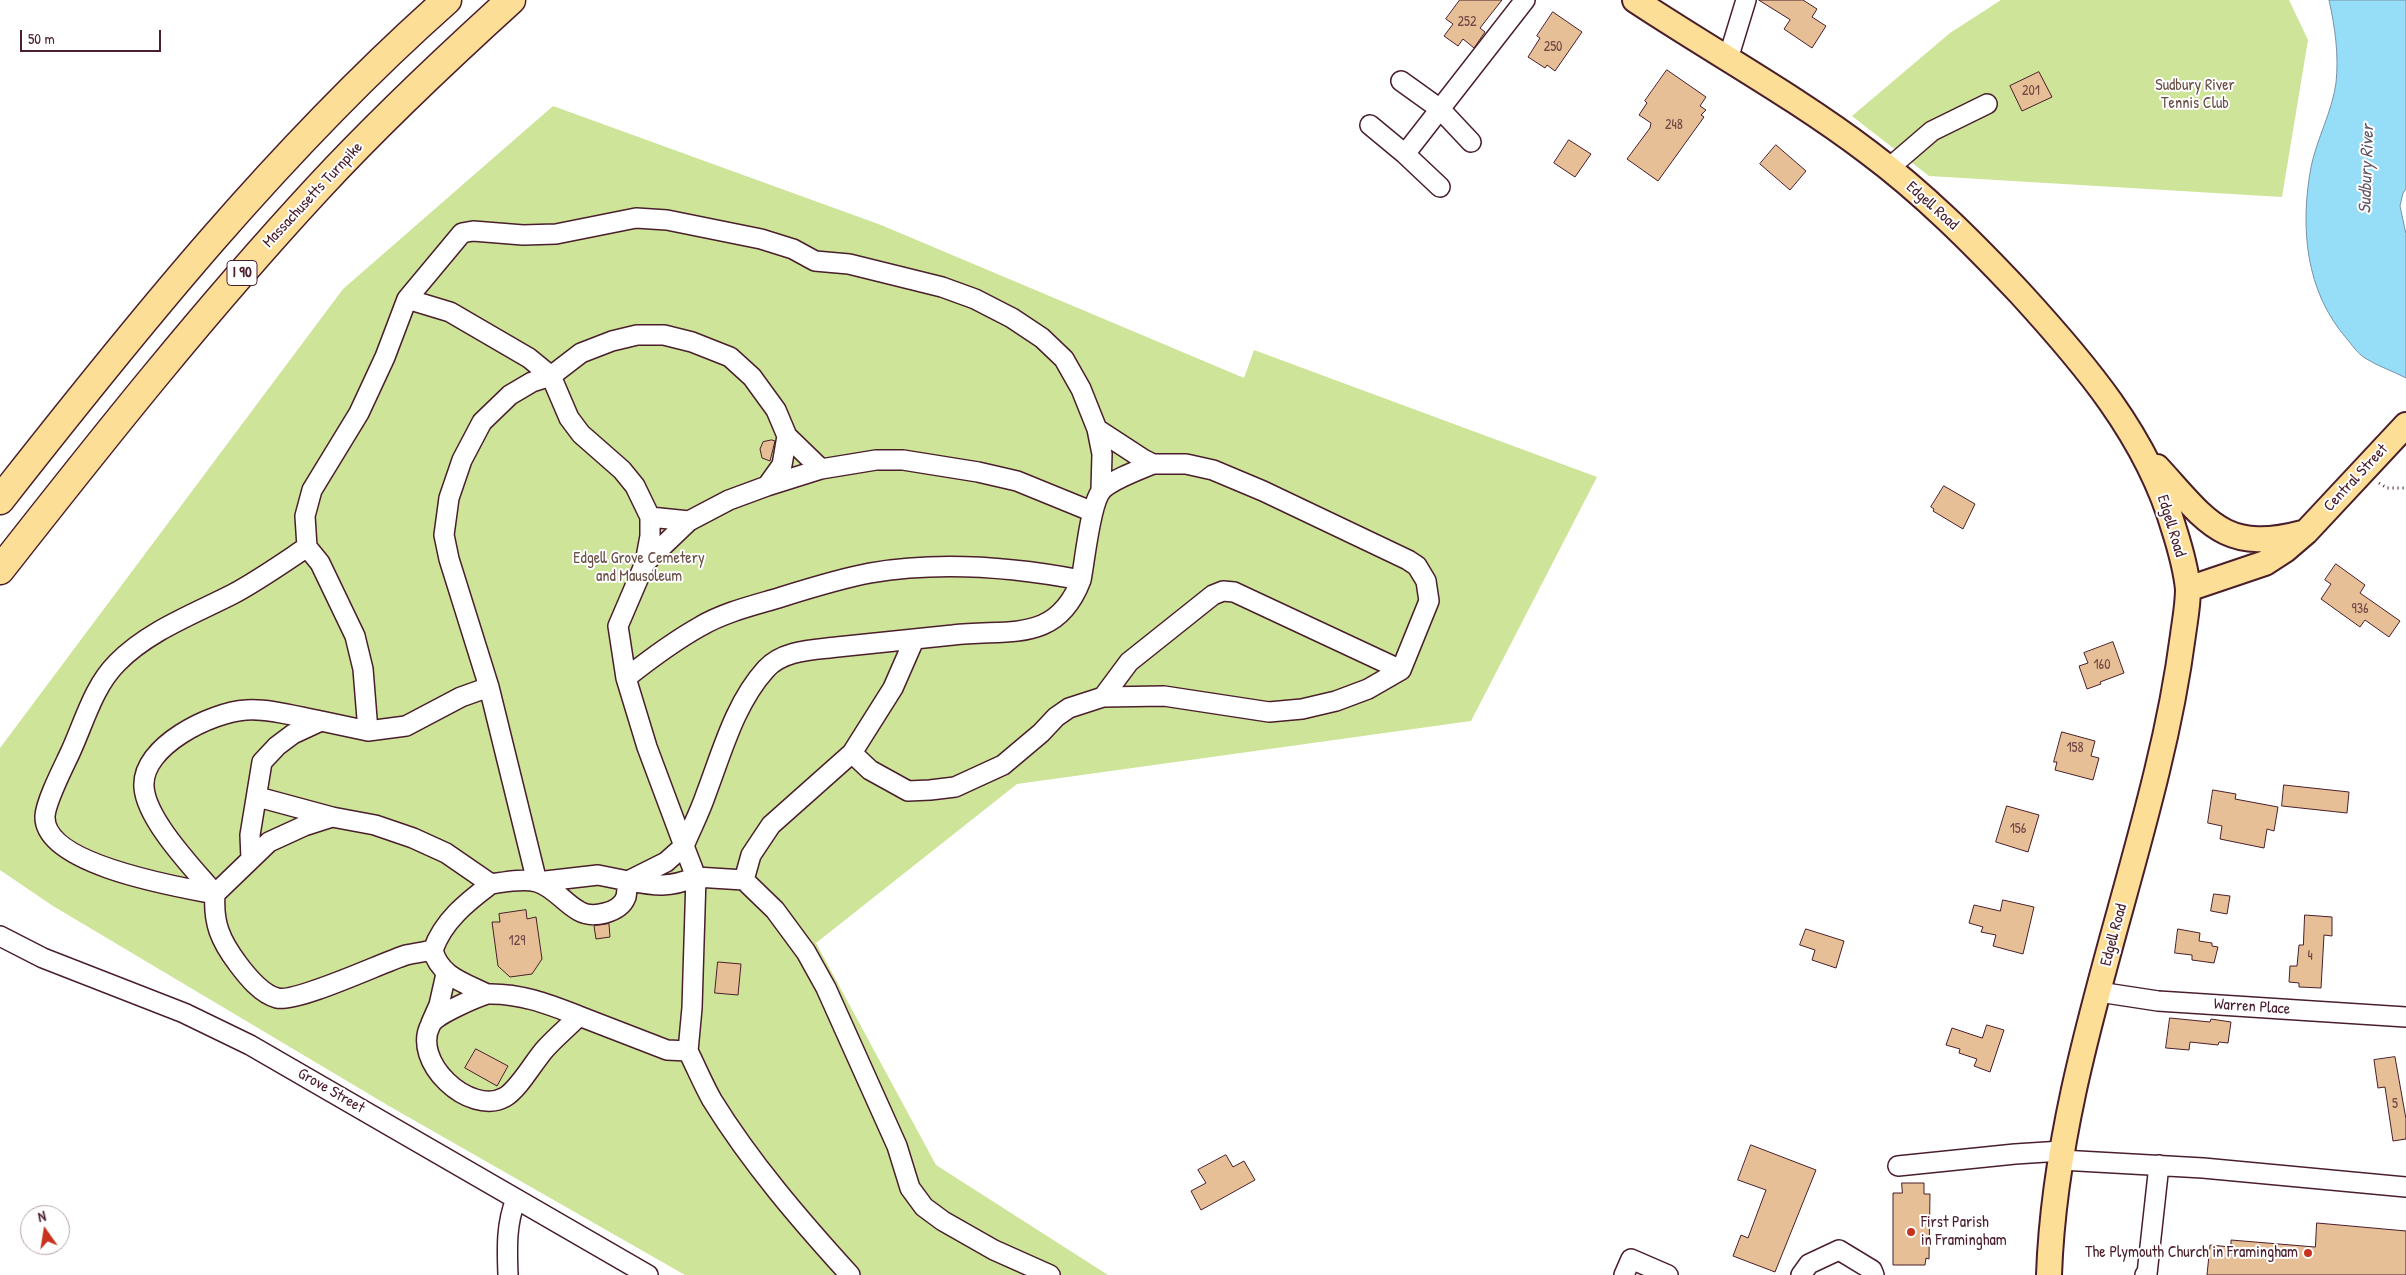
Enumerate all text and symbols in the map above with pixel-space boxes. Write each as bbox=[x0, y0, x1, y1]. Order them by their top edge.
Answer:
house number: 252 bbox=[1457, 14, 1477, 30]
scale bar bbox=[22, 20, 164, 52]
text: 50 m bbox=[28, 28, 55, 49]
house number: 250 bbox=[1544, 39, 1562, 55]
park label: Sudbury River Tennis Club bbox=[2155, 76, 2235, 114]
house number: 201 bbox=[2022, 83, 2040, 99]
house number: 248 bbox=[1665, 117, 1683, 133]
water label: Sudbury River bbox=[2355, 124, 2379, 214]
street label: Massachusetts Turnpike bbox=[259, 138, 367, 252]
street label: Edgell Road bbox=[1902, 178, 1962, 234]
road number: I 90 bbox=[227, 260, 257, 286]
street label: Central Street bbox=[2320, 440, 2392, 516]
street label: Edgell Road bbox=[2153, 493, 2189, 559]
park label: Edgell Grove Cemetery and Mausoleum bbox=[573, 549, 705, 587]
house number: 936 bbox=[2352, 601, 2368, 617]
house number: 160 bbox=[2094, 657, 2110, 673]
house number: 158 bbox=[2066, 740, 2084, 756]
house number: 156 bbox=[2010, 821, 2026, 837]
street label: Edgell Road bbox=[2096, 902, 2132, 968]
house number: 129 bbox=[509, 933, 525, 949]
house number: 4 bbox=[2307, 948, 2313, 964]
street label: Warren Place bbox=[2213, 995, 2291, 1019]
street label: Grove Street bbox=[294, 1064, 368, 1118]
house number: 5 bbox=[2392, 1096, 2398, 1112]
north arrow bbox=[20, 1205, 70, 1255]
text: N bbox=[36, 1206, 47, 1226]
place label: First Parish in Framingham bbox=[1921, 1213, 2007, 1251]
marker: First Parish in Framingham bbox=[1905, 1226, 1917, 1238]
place label: The Plymouth Church in Framingham bbox=[2085, 1243, 2298, 1263]
marker: The Plymouth Church in Framingham bbox=[2302, 1247, 2314, 1259]

